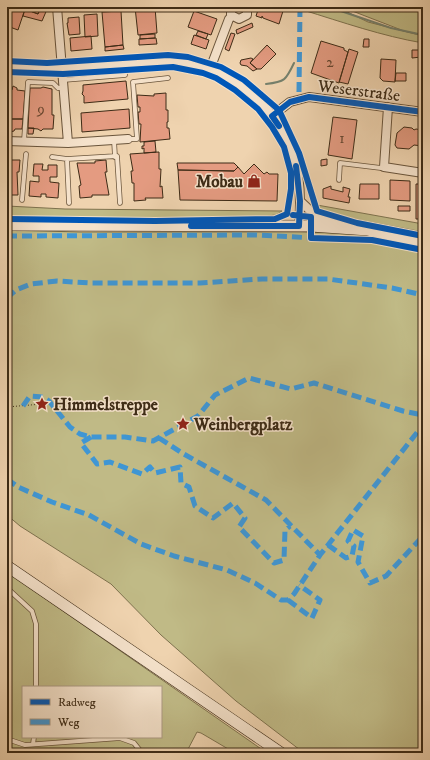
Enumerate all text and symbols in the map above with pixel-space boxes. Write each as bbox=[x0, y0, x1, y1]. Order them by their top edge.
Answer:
house number: 2 bbox=[326, 53, 334, 72]
street label: Weserstraße bbox=[315, 75, 401, 107]
house number: 9 bbox=[36, 100, 45, 119]
house number: 1 bbox=[339, 129, 345, 148]
place label: Mobau bbox=[196, 171, 243, 193]
shop icon: Mobau bbox=[246, 173, 262, 189]
place label: Himmelstreppe bbox=[53, 394, 158, 416]
place icon: Himmelstreppe bbox=[34, 396, 50, 412]
place label: Weinbergplatz bbox=[193, 414, 293, 436]
place icon: Weinbergplatz bbox=[175, 416, 191, 432]
legend bbox=[22, 686, 162, 738]
text: Radweg bbox=[58, 695, 96, 710]
text: Weg bbox=[57, 715, 79, 730]

